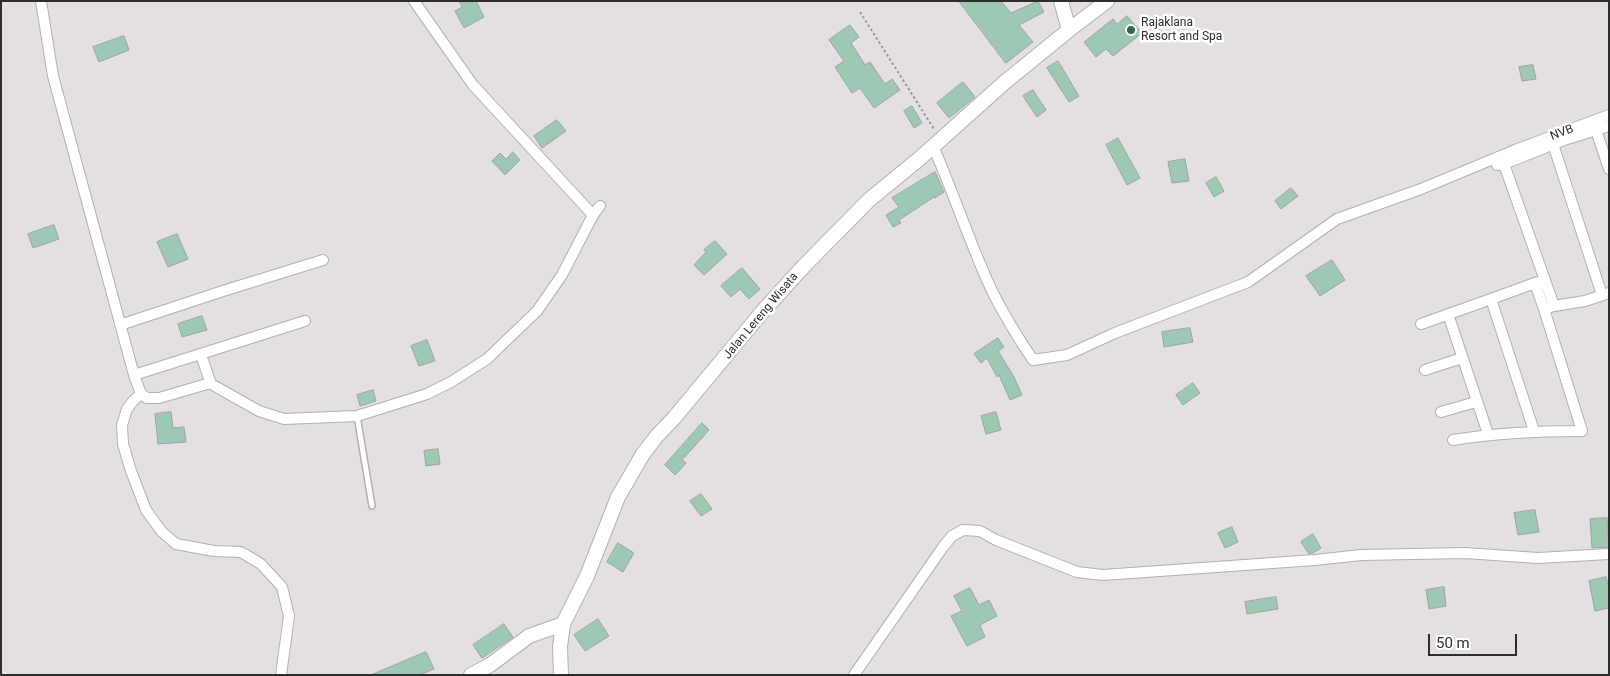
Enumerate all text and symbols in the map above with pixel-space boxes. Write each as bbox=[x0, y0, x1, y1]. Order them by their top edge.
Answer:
place label: Rajaklana Resort and Spa bbox=[1141, 16, 1222, 44]
marker: Rajaklana Resort and Spa bbox=[1125, 24, 1137, 36]
street label: NVB bbox=[1548, 122, 1576, 144]
street label: Jalan Lereng Wisata bbox=[721, 270, 801, 362]
scale bar bbox=[1430, 624, 1519, 656]
text: 50 m bbox=[1436, 634, 1470, 652]

